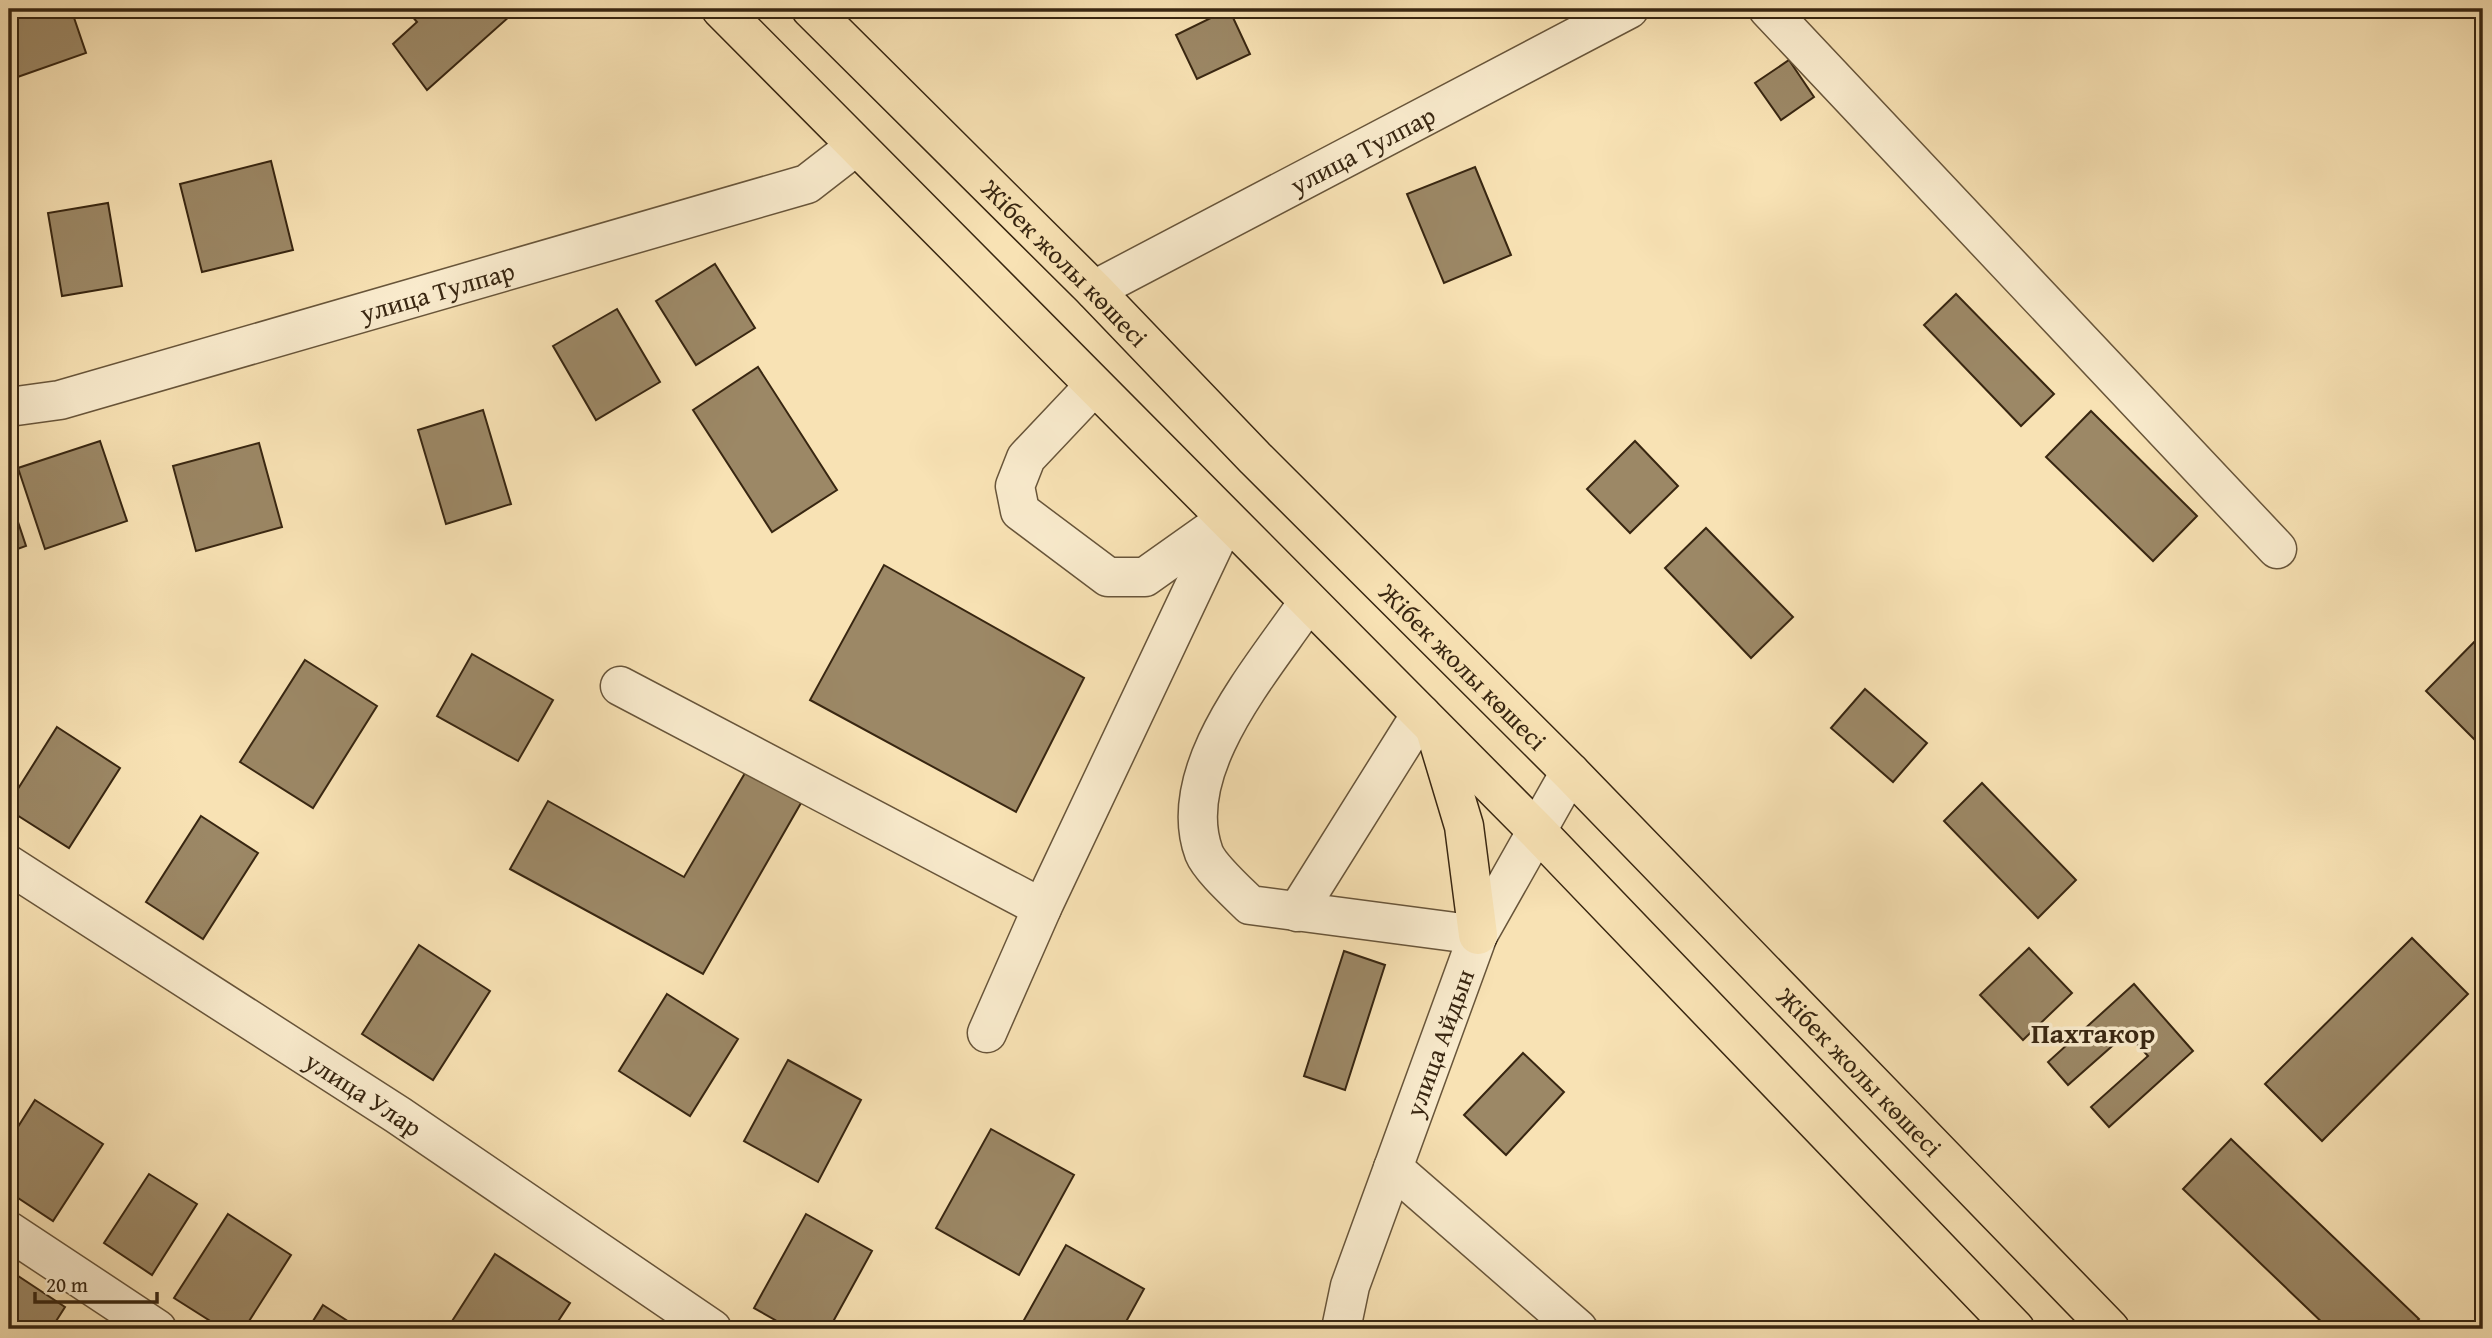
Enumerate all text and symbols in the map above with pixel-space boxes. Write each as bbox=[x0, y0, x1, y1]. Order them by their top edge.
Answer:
street label: улица Тулпар bbox=[1282, 95, 1442, 204]
street label: Жібек жолы көшесі bbox=[972, 169, 1158, 355]
street label: улица Тулпар bbox=[354, 250, 519, 332]
street label: Жібек жолы көшесі bbox=[1370, 573, 1556, 759]
street label: улица Айдын bbox=[1394, 963, 1484, 1123]
street label: Жібек жолы көшесі bbox=[1768, 977, 1952, 1165]
district label: Пахтакор bbox=[2031, 1012, 2155, 1053]
street label: улица Улар bbox=[297, 1040, 430, 1146]
scale bar bbox=[35, 1261, 158, 1305]
text: 20 m bbox=[46, 1269, 88, 1300]

